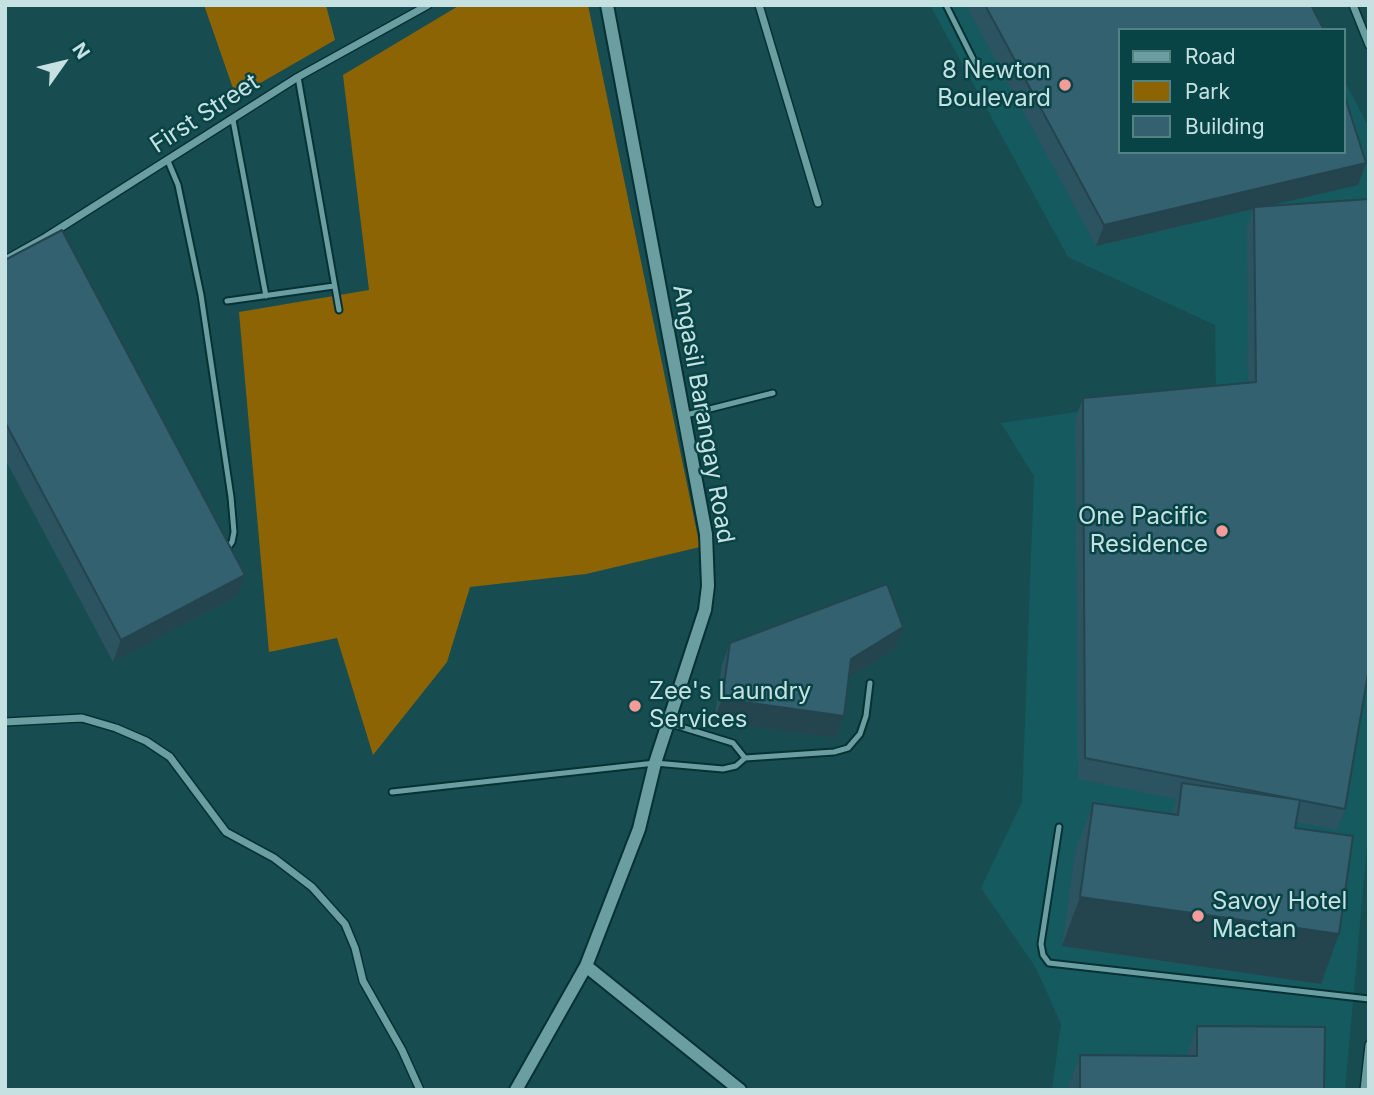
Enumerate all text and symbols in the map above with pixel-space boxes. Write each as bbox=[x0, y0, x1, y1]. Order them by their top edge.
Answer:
north arrow bbox=[28, 28, 98, 98]
legend bbox=[1118, 28, 1346, 154]
text: N bbox=[67, 39, 94, 63]
text: Road bbox=[1185, 44, 1236, 69]
place label: 8 Newton Boulevard bbox=[937, 57, 1051, 113]
street label: First Street bbox=[145, 68, 265, 160]
marker: 8 Newton Boulevard bbox=[1057, 77, 1073, 93]
text: Park bbox=[1185, 79, 1230, 104]
text: Building bbox=[1185, 114, 1265, 139]
street label: Angasil Barangay Road bbox=[666, 283, 740, 545]
place label: One Pacific Residence bbox=[1078, 503, 1208, 559]
marker: One Pacific Residence bbox=[1214, 523, 1230, 539]
place label: Zee's Laundry Services bbox=[649, 678, 811, 734]
marker: Zee's Laundry Services bbox=[627, 698, 643, 714]
place label: Savoy Hotel Mactan bbox=[1212, 888, 1347, 944]
marker: Savoy Hotel Mactan bbox=[1190, 908, 1206, 924]

